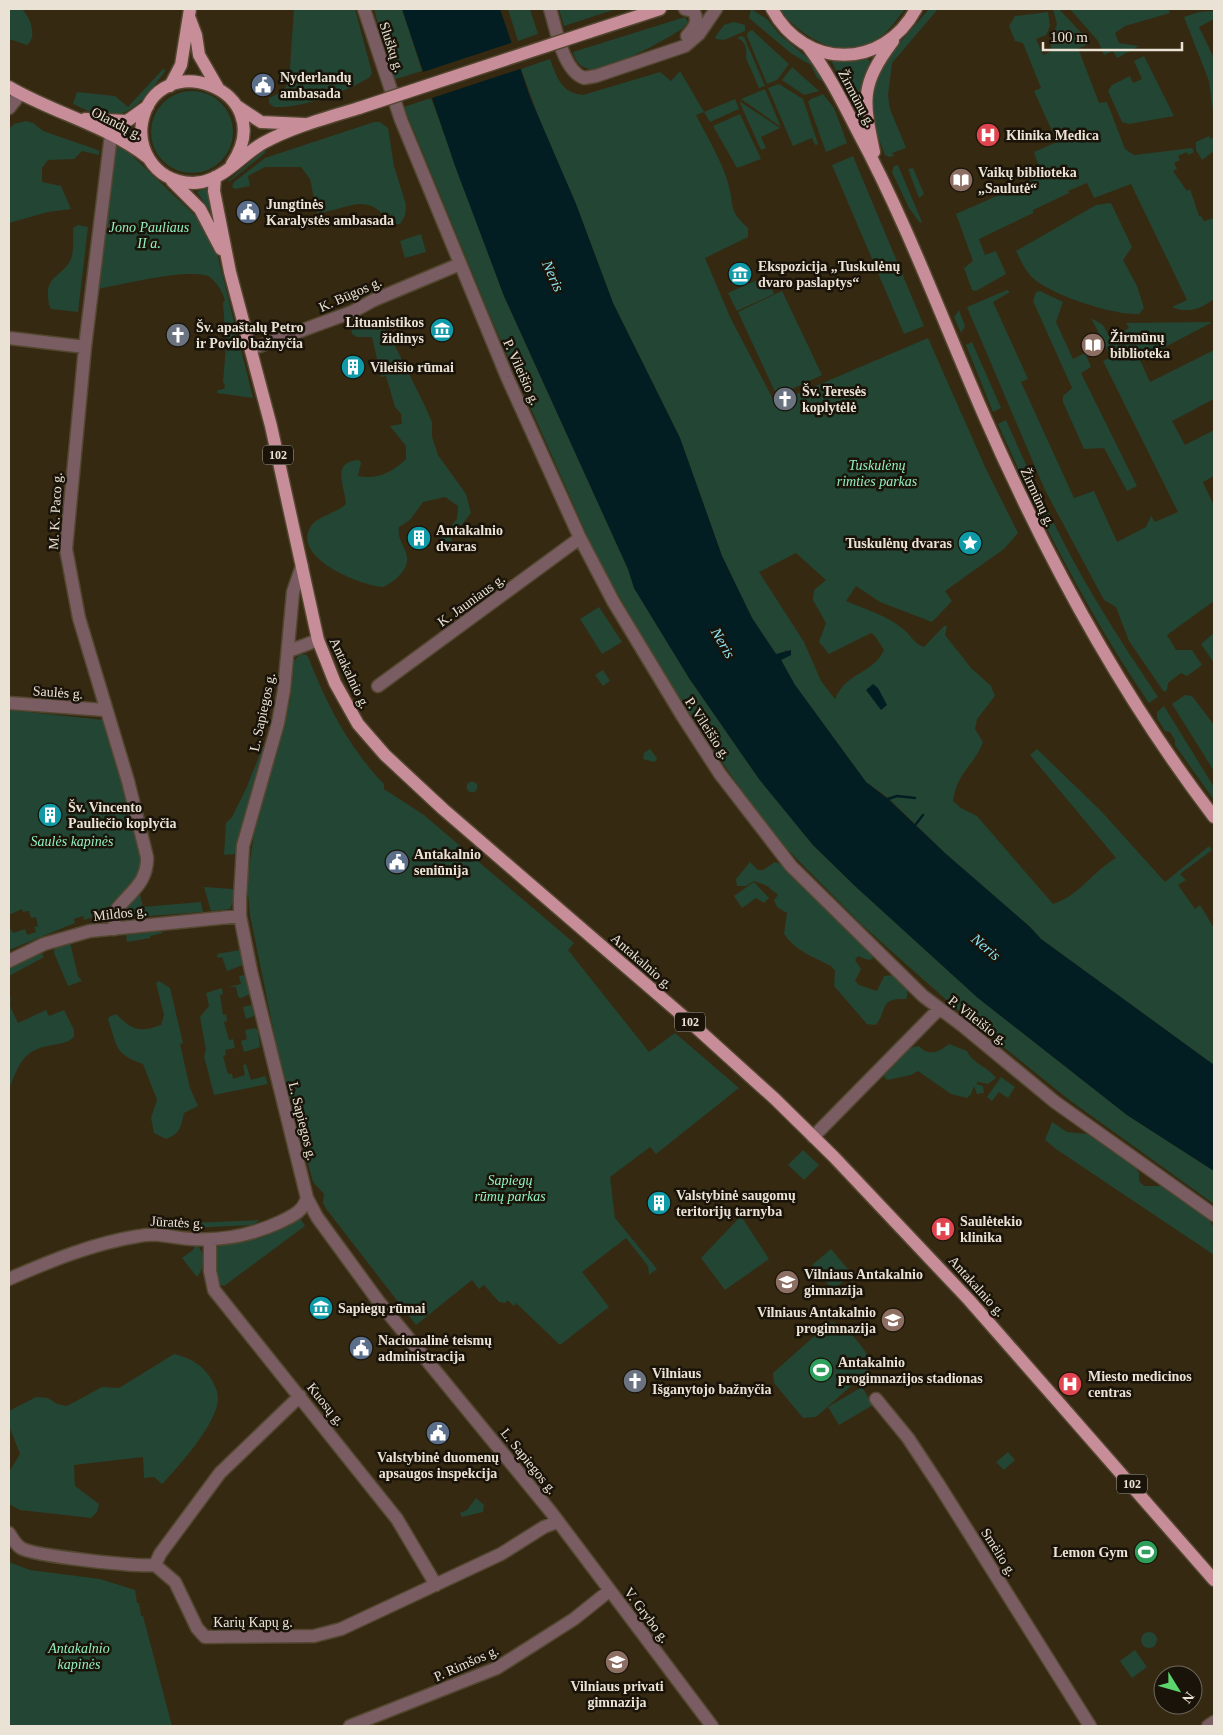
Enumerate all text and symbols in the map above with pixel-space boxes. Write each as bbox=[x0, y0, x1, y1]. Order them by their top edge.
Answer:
street label: Sluškų g. bbox=[376, 20, 407, 74]
scale bar bbox=[1043, 20, 1182, 52]
text: 100 m bbox=[1050, 29, 1088, 45]
street label: Žirmūnų g. bbox=[835, 66, 879, 130]
place label: Nyderlandų ambasada bbox=[280, 70, 352, 101]
public building icon: Nyderlandų ambasada bbox=[250, 72, 276, 98]
street label: Olandų g. bbox=[89, 104, 145, 143]
hospital icon: Klinika Medica bbox=[975, 122, 1001, 148]
place label: Klinika Medica bbox=[1006, 128, 1099, 143]
place label: Vaikų biblioteka „Saulutė“ bbox=[978, 165, 1077, 196]
library icon: Vaikų biblioteka „Saulutė“ bbox=[948, 167, 974, 193]
place label: Jungtinės Karalystės ambasada bbox=[266, 197, 394, 228]
public building icon: Jungtinės Karalystės ambasada bbox=[235, 199, 261, 225]
park label: Jono Pauliaus II a. bbox=[109, 220, 190, 251]
water label: Neris bbox=[539, 257, 567, 294]
place label: Ekspozicija „Tuskulėnų dvaro paslaptys“ bbox=[758, 259, 900, 290]
museum icon: Ekspozicija „Tuskulėnų dvaro paslaptys“ bbox=[727, 261, 753, 287]
street label: K. Būgos g. bbox=[317, 274, 384, 315]
place label: Lituanistikos židinys bbox=[345, 315, 425, 346]
museum icon: Lituanistikos židinys bbox=[429, 317, 455, 343]
place label: Šv. apaštalų Petro ir Povilo bažnyčia bbox=[196, 319, 303, 351]
church icon: Šv. apaštalų Petro ir Povilo bažnyčia bbox=[165, 322, 191, 348]
place label: Žirmūnų biblioteka bbox=[1110, 329, 1170, 361]
library icon: Žirmūnų biblioteka bbox=[1080, 332, 1106, 358]
street label: P. Vileišio g. bbox=[500, 337, 543, 407]
building icon: Vileišio rūmai bbox=[340, 354, 366, 380]
place label: Vileišio rūmai bbox=[370, 360, 454, 375]
place label: Šv. Teresės koplytėlė bbox=[802, 383, 867, 415]
church icon: Šv. Teresės koplytėlė bbox=[772, 386, 798, 412]
road number: 102 bbox=[263, 446, 293, 464]
park label: Tuskulėnų rimties parkas bbox=[837, 458, 918, 489]
street label: Žirmūnų g. bbox=[1017, 465, 1059, 529]
street label: M. K. Paco g. bbox=[46, 472, 65, 550]
place label: Antakalnio dvaras bbox=[436, 523, 503, 554]
building icon: Antakalnio dvaras bbox=[406, 525, 432, 551]
place icon: Tuskulėnų dvaras bbox=[957, 530, 983, 556]
place label: Tuskulėnų dvaras bbox=[846, 536, 953, 551]
street label: K. Jauniaus g. bbox=[435, 571, 508, 630]
water label: Neris bbox=[707, 624, 738, 661]
street label: Antakalnio g. bbox=[327, 636, 372, 711]
street label: L. Sapiegos g. bbox=[247, 671, 278, 753]
street label: Saulės g. bbox=[32, 683, 84, 702]
street label: P. Vileišio g. bbox=[682, 695, 733, 762]
place label: Šv. Vincento Pauliečio koplyčia bbox=[68, 799, 177, 831]
building icon: Šv. Vincento Pauliečio koplyčia bbox=[37, 802, 63, 828]
park label: Saulės kapinės bbox=[31, 834, 114, 849]
place label: Antakalnio seniūnija bbox=[414, 847, 481, 878]
public building icon: Antakalnio seniūnija bbox=[384, 849, 410, 875]
street label: Mildos g. bbox=[93, 903, 148, 924]
water label: Neris bbox=[968, 930, 1004, 964]
street label: Antakalnio g. bbox=[608, 931, 675, 992]
street label: P. Vileišio g. bbox=[945, 993, 1010, 1048]
road number: 102 bbox=[675, 1012, 705, 1032]
street label: L. Sapiegos g. bbox=[286, 1080, 319, 1162]
park label: Sapiegų rūmų parkas bbox=[474, 1173, 546, 1204]
place label: Valstybinė saugomų teritorijų tarnyba bbox=[676, 1188, 796, 1219]
building icon: Valstybinė saugomų teritorijų tarnyba bbox=[646, 1190, 672, 1216]
street label: Jūratės g. bbox=[150, 1214, 204, 1231]
place label: Saulėtekio klinika bbox=[960, 1214, 1022, 1245]
hospital icon: Saulėtekio klinika bbox=[930, 1216, 956, 1242]
street label: Antakalnio g. bbox=[946, 1253, 1008, 1320]
place label: Vilniaus Antakalnio gimnazija bbox=[804, 1267, 923, 1298]
school or university icon: Vilniaus Antakalnio gimnazija bbox=[774, 1269, 800, 1295]
museum icon: Sapiegų rūmai bbox=[308, 1295, 334, 1321]
place label: Sapiegų rūmai bbox=[338, 1301, 426, 1316]
place label: Vilniaus Antakalnio progimnazija bbox=[757, 1305, 876, 1336]
school or university icon: Vilniaus Antakalnio progimnazija bbox=[880, 1307, 906, 1333]
place label: Nacionalinė teismų administracija bbox=[378, 1333, 492, 1364]
public building icon: Nacionalinė teismų administracija bbox=[348, 1335, 374, 1361]
place label: Antakalnio progimnazijos stadionas bbox=[838, 1355, 983, 1386]
sports icon: Antakalnio progimnazijos stadionas bbox=[808, 1357, 834, 1383]
place label: Vilniaus Išganytojo bažnyčia bbox=[652, 1366, 771, 1397]
church icon: Vilniaus Išganytojo bažnyčia bbox=[622, 1368, 648, 1394]
place label: Miesto medicinos centras bbox=[1088, 1369, 1192, 1400]
hospital icon: Miesto medicinos centras bbox=[1057, 1371, 1083, 1397]
street label: Kuosų g. bbox=[304, 1380, 347, 1429]
public building icon: Valstybinė duomenų apsaugos inspekcija bbox=[425, 1420, 451, 1446]
street label: L. Sapiegos g. bbox=[498, 1425, 560, 1497]
place label: Valstybinė duomenų apsaugos inspekcija bbox=[377, 1450, 499, 1481]
road number: 102 bbox=[1117, 1475, 1147, 1494]
street label: Smėlio g. bbox=[978, 1526, 1019, 1579]
sports icon: Lemon Gym bbox=[1133, 1539, 1159, 1565]
place label: Lemon Gym bbox=[1053, 1545, 1128, 1560]
street label: V. Grybo g. bbox=[621, 1585, 672, 1646]
street label: Karių Kapų g. bbox=[213, 1615, 293, 1630]
park label: Antakalnio kapinės bbox=[47, 1641, 110, 1672]
street label: P. Rimšos g. bbox=[432, 1643, 501, 1684]
school or university icon: Vilniaus privati gimnazija bbox=[604, 1649, 630, 1675]
north arrow bbox=[1153, 1665, 1203, 1715]
place label: Vilniaus privati gimnazija bbox=[570, 1679, 664, 1710]
text: N bbox=[1179, 1689, 1197, 1706]

